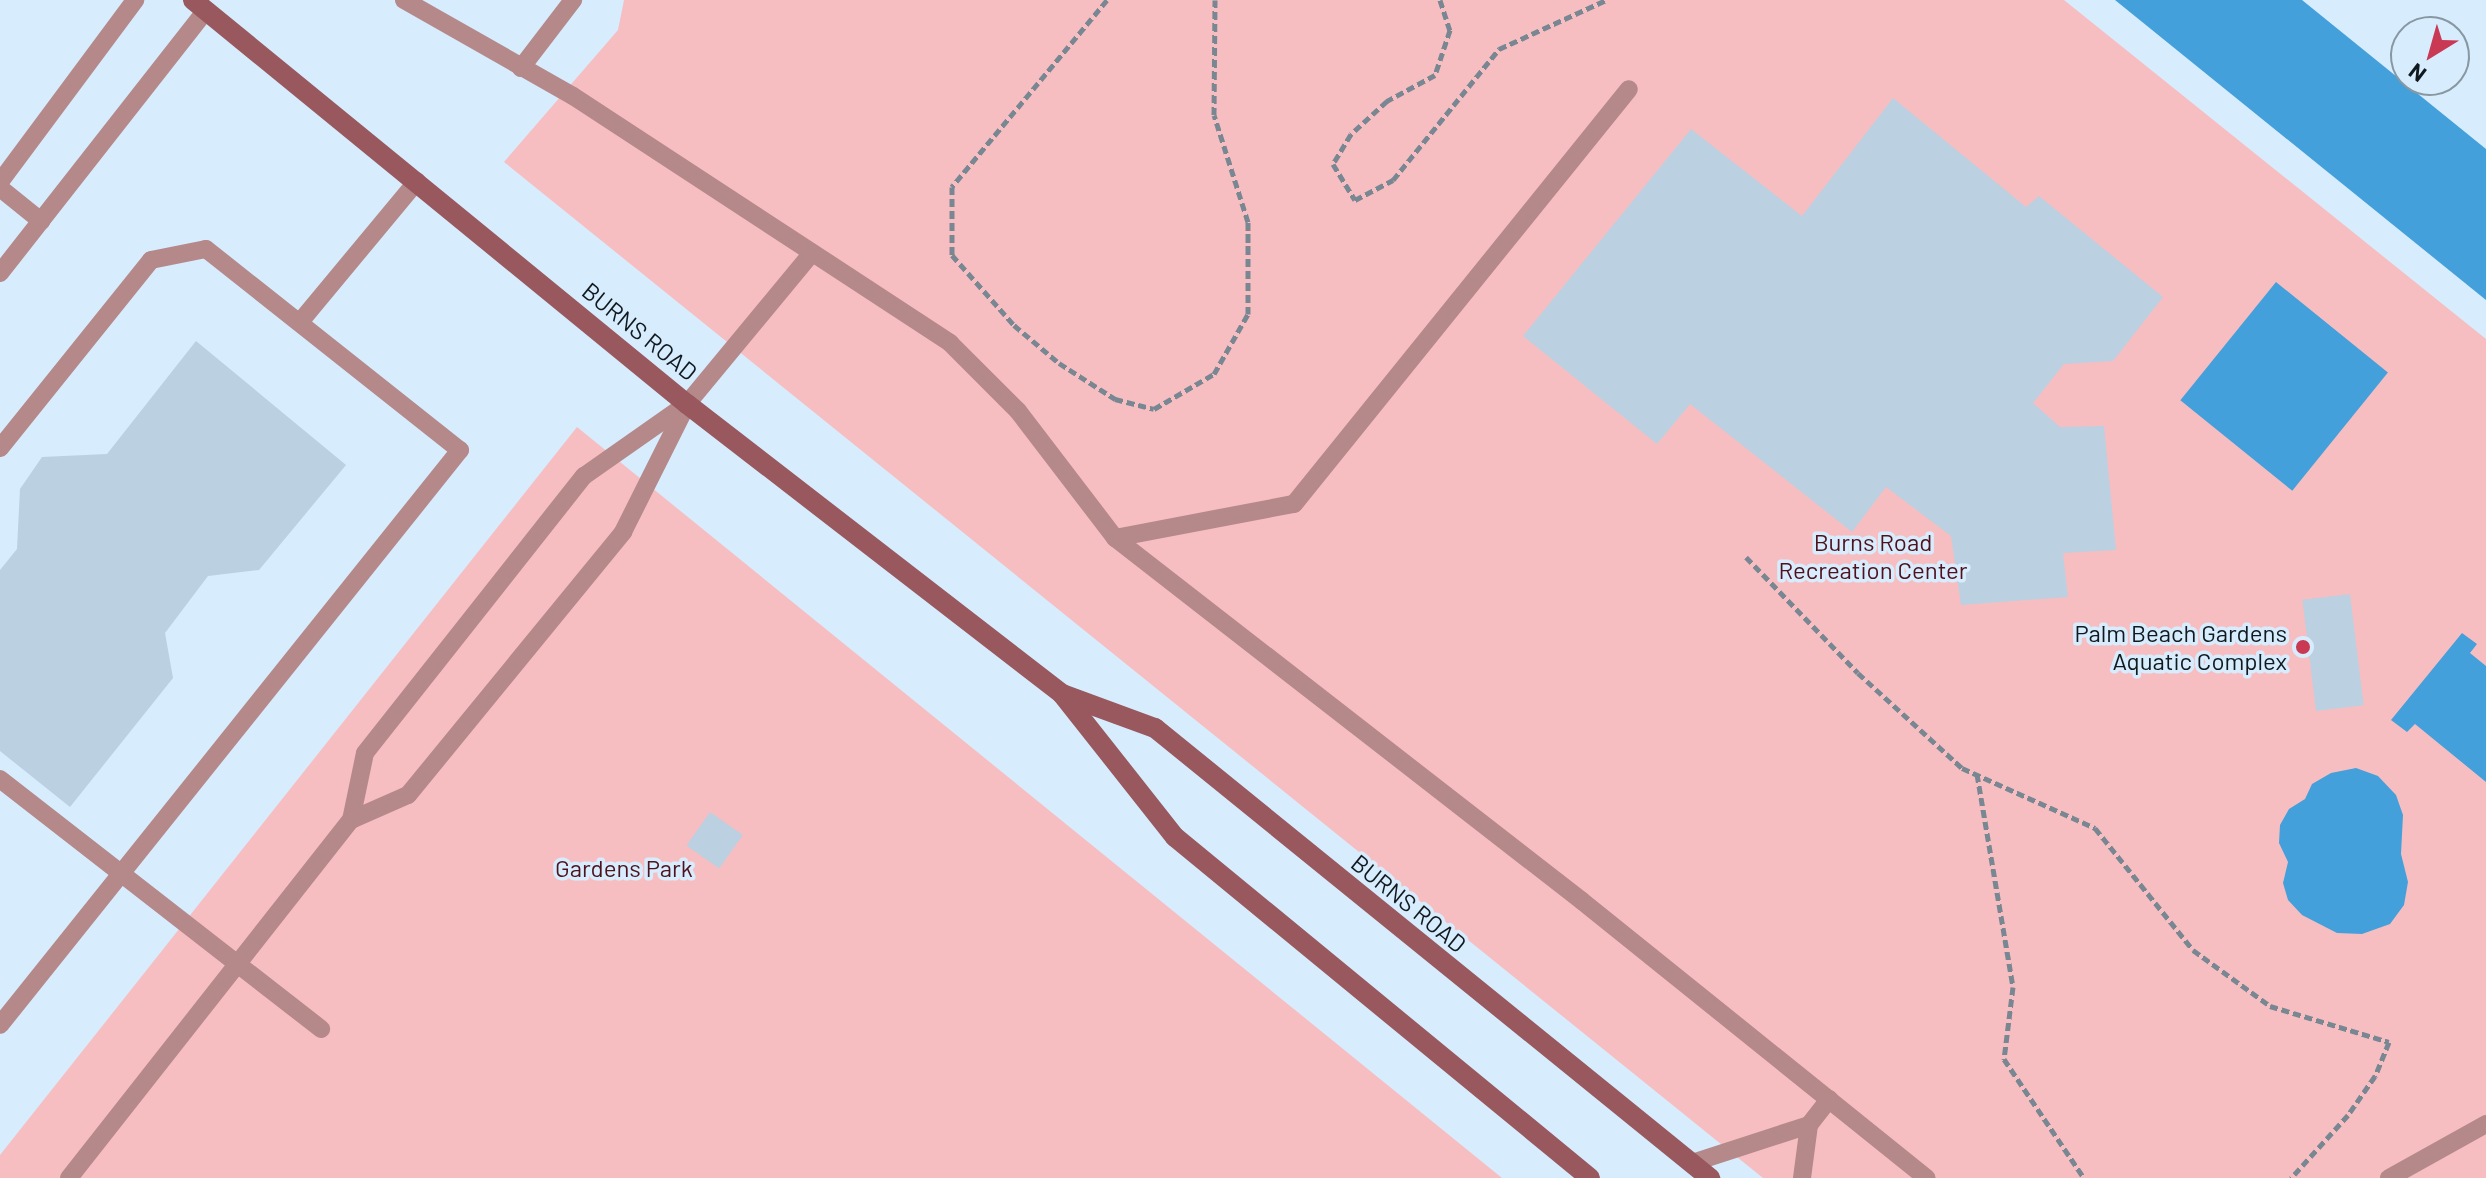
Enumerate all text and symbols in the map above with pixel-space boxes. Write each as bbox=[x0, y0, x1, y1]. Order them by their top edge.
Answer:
north arrow bbox=[2390, 16, 2470, 96]
text: N bbox=[2403, 59, 2430, 88]
street label: BURNS ROAD bbox=[577, 276, 703, 386]
park label: Burns Road Recreation Center bbox=[1778, 528, 1968, 584]
place label: Palm Beach Gardens Aquatic Complex bbox=[2074, 619, 2287, 675]
marker: Palm Beach Gardens Aquatic Complex bbox=[2294, 638, 2312, 656]
street label: BURNS ROAD bbox=[1346, 848, 1472, 958]
park label: Gardens Park bbox=[555, 854, 693, 882]

